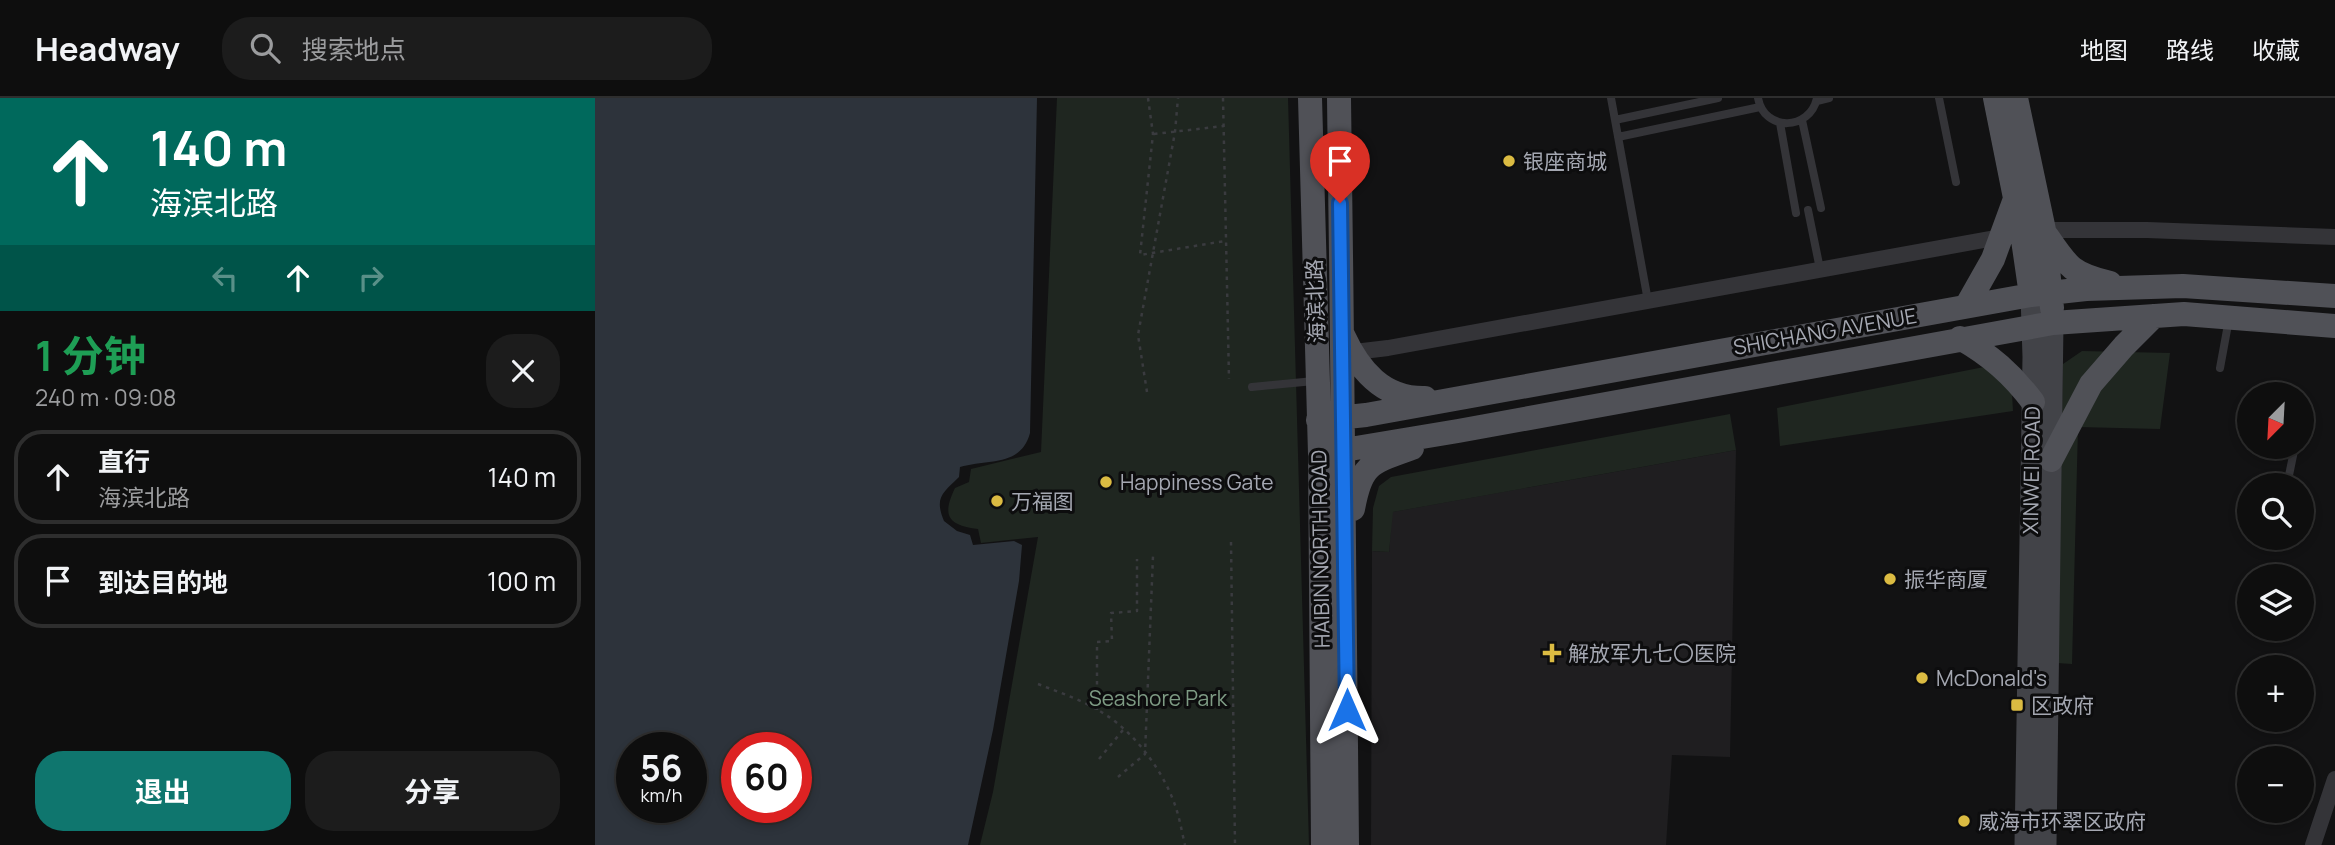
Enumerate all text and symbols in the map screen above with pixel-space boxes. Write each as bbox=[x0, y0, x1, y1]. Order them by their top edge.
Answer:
search box bbox=[222, 17, 712, 80]
text: Headway bbox=[35, 26, 180, 71]
icon: search bbox=[246, 29, 284, 67]
text: 搜索地点 bbox=[302, 31, 406, 67]
text: 地图 bbox=[2080, 33, 2128, 66]
text: 路线 bbox=[2166, 33, 2214, 66]
text: 收藏 bbox=[2252, 33, 2300, 66]
text: 140 m bbox=[150, 114, 287, 181]
icon: ahead bbox=[35, 126, 126, 217]
pin bbox=[1310, 131, 1370, 203]
icon: arrive bbox=[1321, 142, 1359, 180]
place label: 银座商城 bbox=[1523, 147, 1607, 175]
marker: 银座商城 bbox=[1501, 153, 1517, 169]
text: 海滨北路 bbox=[150, 181, 278, 225]
icon: left bbox=[206, 259, 244, 297]
icon: ahead bbox=[279, 259, 317, 297]
icon: right bbox=[352, 259, 390, 297]
street label: 海滨北路 bbox=[1300, 259, 1330, 343]
street label: SHICHANG AVENUE bbox=[1731, 301, 1919, 361]
text: 1 分钟 bbox=[35, 326, 146, 384]
button: close bbox=[486, 334, 560, 408]
text: 240 m · 09:08 bbox=[35, 381, 176, 413]
north arrow bbox=[2237, 382, 2313, 458]
map controls bbox=[2237, 382, 2314, 823]
street label: XINWEI ROAD bbox=[2016, 406, 2046, 534]
text: 直行 bbox=[98, 443, 150, 479]
street label: HAIBIN NORTH ROAD bbox=[1304, 450, 1336, 648]
icon: ahead bbox=[39, 458, 77, 496]
text: 140 m bbox=[487, 459, 556, 495]
place label: Happiness Gate bbox=[1120, 468, 1273, 496]
button: search bbox=[2237, 473, 2314, 550]
marker: Happiness Gate bbox=[1098, 474, 1114, 490]
text: 海滨北路 bbox=[98, 481, 190, 513]
place label: 万福图 bbox=[1011, 487, 1074, 515]
marker: 万福图 bbox=[989, 493, 1005, 509]
icon: arrive bbox=[39, 562, 77, 600]
text: 100 m bbox=[487, 563, 556, 599]
text: 到达目的地 bbox=[98, 564, 228, 600]
button: layers bbox=[2237, 564, 2314, 641]
place label: 振华商厦 bbox=[1904, 565, 1988, 593]
marker: 振华商厦 bbox=[1882, 571, 1898, 587]
place label: 解放军九七〇医院 bbox=[1568, 639, 1736, 667]
marker: 解放军九七〇医院 bbox=[1542, 643, 1562, 663]
button: + bbox=[2237, 655, 2314, 732]
place label: McDonald's bbox=[1936, 664, 2047, 692]
marker: McDonald's bbox=[1914, 670, 1930, 686]
position arrow bbox=[1310, 673, 1384, 747]
park label: Seashore Park bbox=[1089, 684, 1228, 712]
place label: 区政府 bbox=[2031, 691, 2094, 719]
marker: 区政府 bbox=[2009, 697, 2025, 713]
speed limit sign: 60 bbox=[721, 732, 812, 823]
text: 56 bbox=[640, 744, 683, 792]
button: − bbox=[2237, 746, 2314, 823]
button: 退出 bbox=[35, 751, 291, 831]
button: 分享 bbox=[305, 751, 560, 831]
text: km/h bbox=[641, 783, 682, 807]
place label: 威海市环翠区政府 bbox=[1978, 807, 2146, 835]
marker: 威海市环翠区政府 bbox=[1956, 813, 1972, 829]

